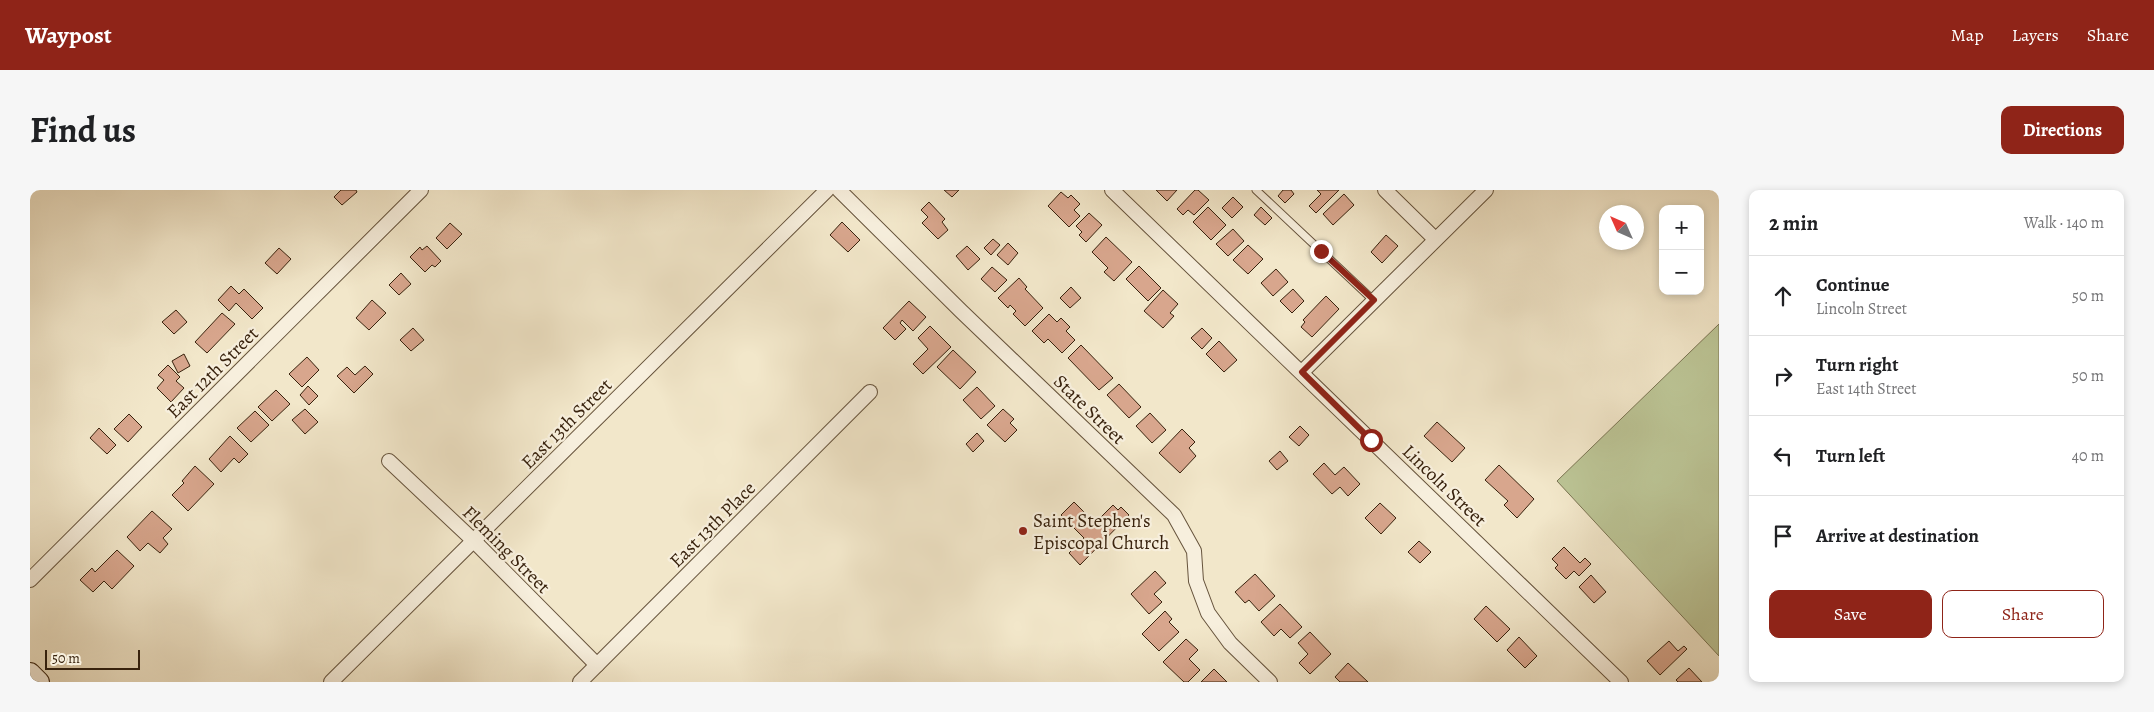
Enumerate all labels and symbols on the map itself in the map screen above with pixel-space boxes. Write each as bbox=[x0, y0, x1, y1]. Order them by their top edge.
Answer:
north arrow bbox=[1599, 205, 1644, 250]
route end bbox=[1310, 240, 1333, 263]
street label: East 12th Street bbox=[161, 321, 264, 424]
street label: State Street bbox=[1048, 369, 1131, 450]
street label: East 13th Street bbox=[516, 373, 618, 475]
route start bbox=[1360, 429, 1383, 452]
street label: Lincoln Street bbox=[1396, 439, 1492, 533]
street label: East 13th Place bbox=[664, 476, 762, 574]
street label: Fleming Street bbox=[457, 500, 556, 599]
place label: Saint Stephen's Episcopal Church bbox=[1033, 508, 1169, 556]
marker: Saint Stephen's Episcopal Church bbox=[1017, 525, 1029, 537]
scale bar bbox=[45, 647, 140, 670]

